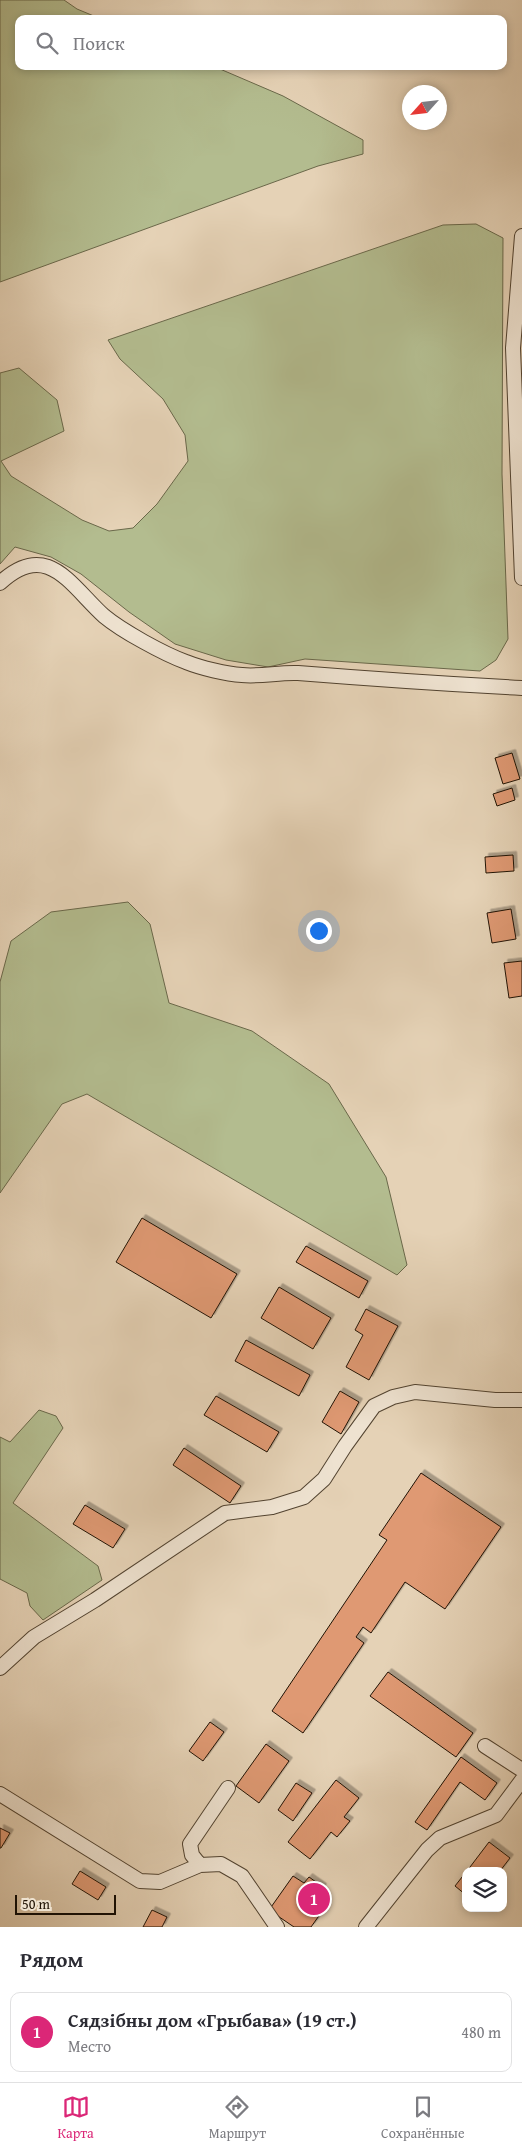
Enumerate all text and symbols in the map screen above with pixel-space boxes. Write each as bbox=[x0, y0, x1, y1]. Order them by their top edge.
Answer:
search box bbox=[15, 15, 507, 70]
icon: search bbox=[33, 29, 61, 57]
text: Поиск bbox=[73, 29, 125, 57]
north arrow bbox=[402, 85, 447, 130]
your location bbox=[306, 918, 332, 944]
map controls bbox=[462, 1867, 507, 1912]
button: layers bbox=[462, 1867, 507, 1912]
pin: 1 bbox=[298, 1880, 330, 1918]
scale bar bbox=[15, 1892, 116, 1915]
text: 50 m bbox=[22, 1894, 50, 1914]
text: Рядом bbox=[20, 1944, 83, 1975]
text: Сядзібны дом «Грыбава» (19 ст.) bbox=[68, 2006, 357, 2034]
text: 1 bbox=[33, 2020, 41, 2044]
text: 480 m bbox=[461, 2020, 501, 2044]
text: Место bbox=[68, 2034, 111, 2058]
tab: Карта bbox=[58, 2093, 94, 2143]
tab: Маршрут bbox=[209, 2093, 266, 2143]
tab: Сохранённые bbox=[381, 2093, 464, 2143]

